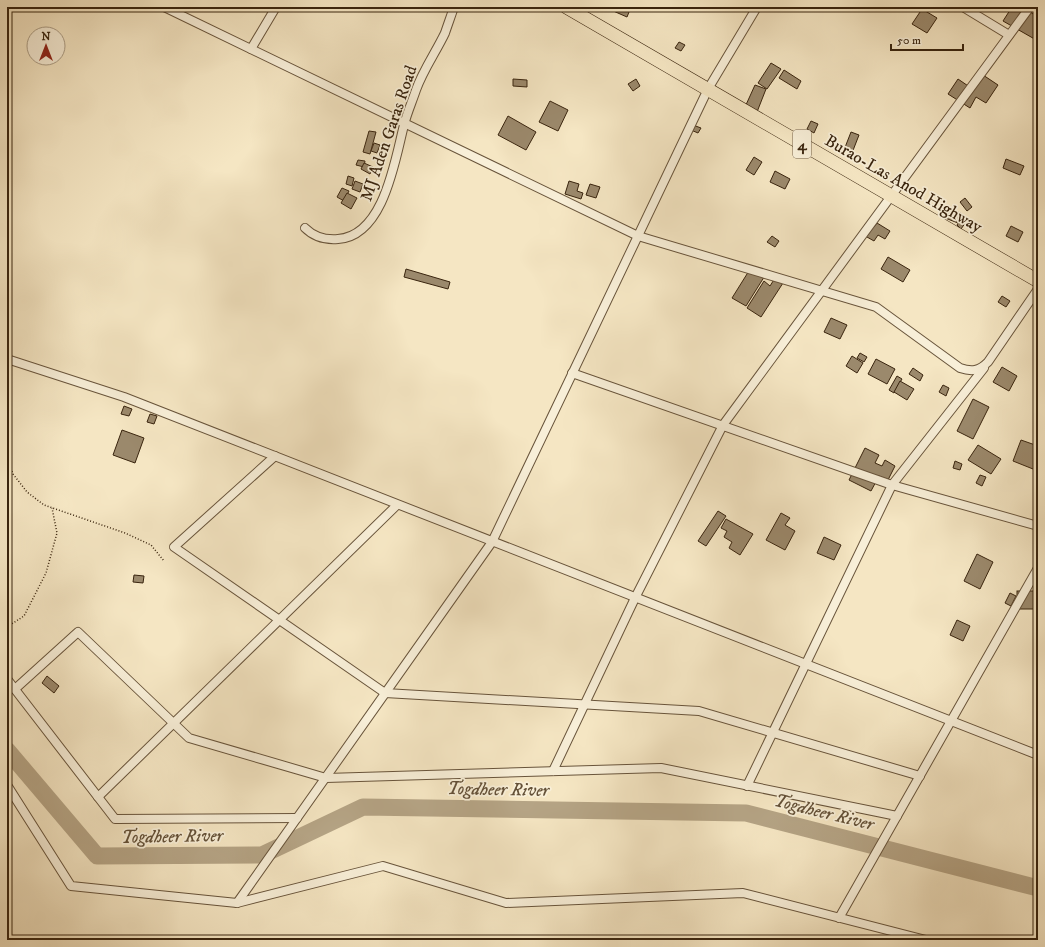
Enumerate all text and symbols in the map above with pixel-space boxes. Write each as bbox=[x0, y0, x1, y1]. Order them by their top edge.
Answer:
north arrow bbox=[26, 26, 66, 66]
scale bar bbox=[891, 26, 963, 52]
text: N bbox=[41, 30, 51, 44]
text: 50 m bbox=[897, 33, 921, 48]
street label: MJ Aden Garas Road bbox=[355, 62, 423, 204]
road number: 4 bbox=[793, 130, 811, 158]
street label: Burao-Las Anod Highway bbox=[821, 130, 987, 238]
water label: Togdheer River bbox=[447, 778, 551, 802]
water label: Togdheer River bbox=[772, 790, 877, 836]
water label: Togdheer River bbox=[121, 825, 225, 849]

